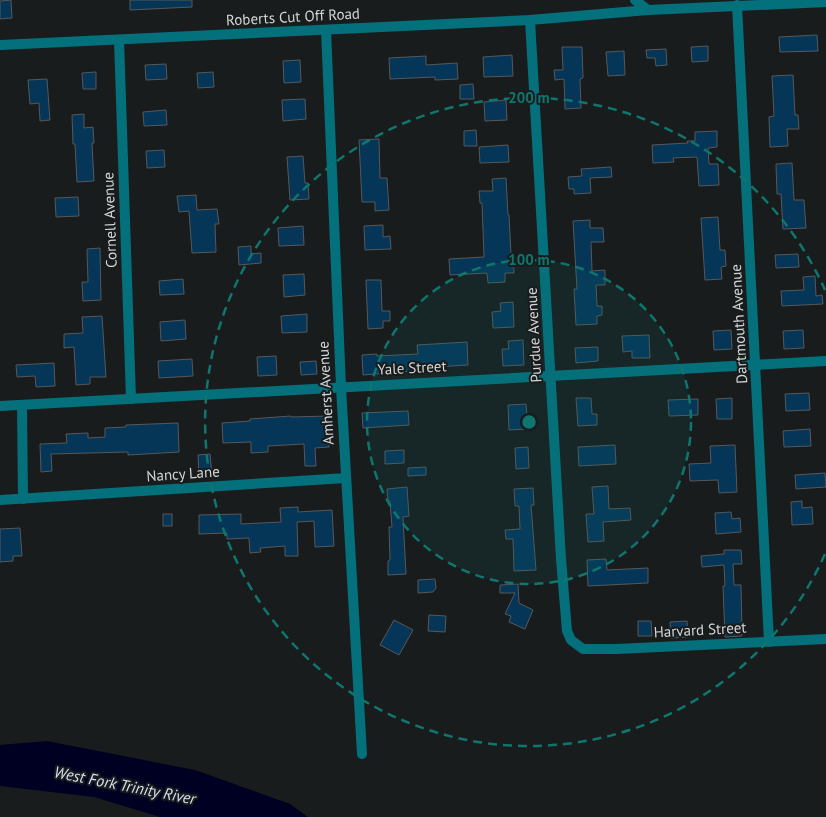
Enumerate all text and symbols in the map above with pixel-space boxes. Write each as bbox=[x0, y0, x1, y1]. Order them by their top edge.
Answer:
street label: Roberts Cut Off Road bbox=[226, 4, 360, 29]
text: 200 m bbox=[508, 88, 550, 107]
street label: Cornell Avenue bbox=[98, 172, 121, 268]
text: 100 m bbox=[508, 250, 550, 269]
street label: Dartmouth Avenue bbox=[726, 264, 751, 384]
street label: Purdue Avenue bbox=[522, 287, 545, 383]
street label: Amherst Avenue bbox=[313, 341, 338, 445]
street label: Yale Street bbox=[377, 356, 447, 379]
centre of rings bbox=[520, 413, 538, 431]
street label: Nancy Lane bbox=[146, 461, 220, 486]
street label: Harvard Street bbox=[653, 618, 747, 641]
water label: West Fork Trinity River bbox=[53, 761, 199, 809]

